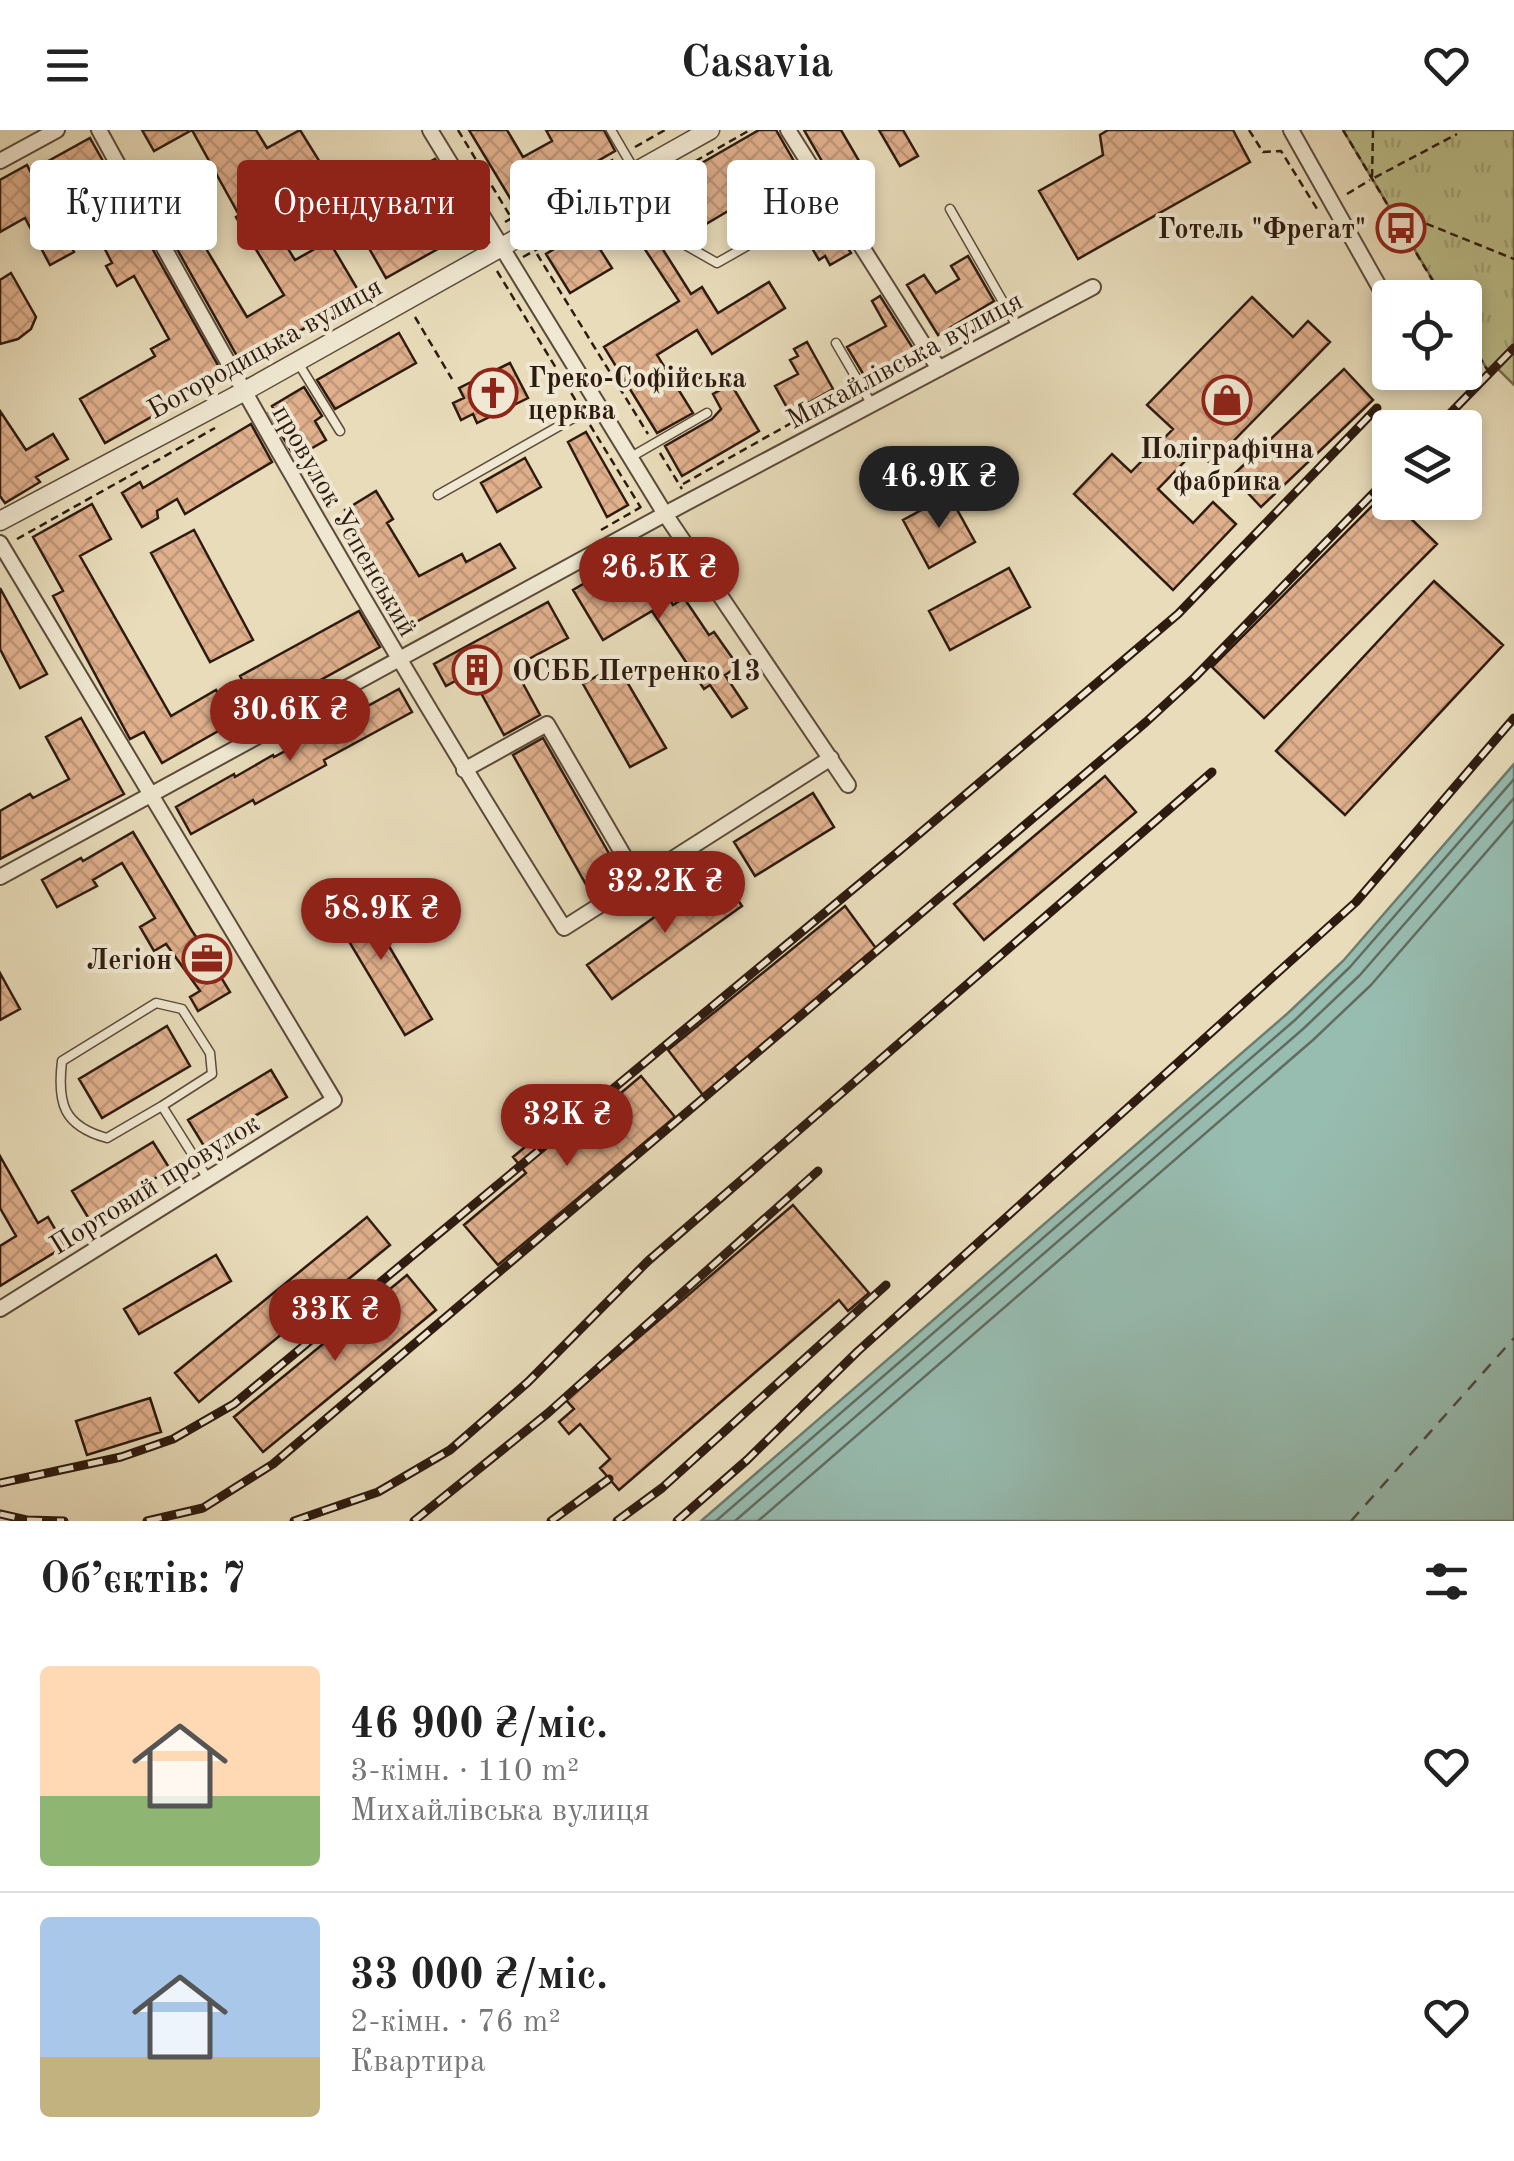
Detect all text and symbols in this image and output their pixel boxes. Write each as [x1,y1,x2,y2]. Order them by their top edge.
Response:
icon: menu [40,38,95,93]
icon: heart [1419,38,1474,93]
text: Casavia [681,42,833,87]
chip: Купити [30,160,217,250]
chip: Орендувати [237,160,490,250]
chip: Фільтри [510,160,707,250]
chip: Нове [727,160,875,250]
bus stop icon: Готель "Фрегат" [1375,202,1427,254]
place label: Готель "Фрегат" [1158,217,1366,245]
street label: Богородицька вулиця [144,274,387,426]
map controls [1372,280,1482,520]
button: locate [1372,280,1482,390]
street label: Михайлівська вулиця [783,288,1028,436]
place label: Греко-Софійська церква [528,365,746,426]
church icon: Греко-Софійська церква [467,367,519,419]
shop icon: Поліграфічна фабрика [1201,374,1253,426]
street label: провулок Успенський [266,401,421,642]
button: layers [1372,410,1482,520]
place label: Поліграфічна фабрика [1140,436,1314,497]
pin: 46.9K ₴ [847,446,1031,531]
text: 46.9K ₴ [881,462,997,494]
pin: 26.5K ₴ [567,537,751,622]
text: 26.5K ₴ [601,553,717,585]
building icon: ОСББ Петренко 13 [451,644,503,696]
place label: ОСББ Петренко 13 [512,658,761,687]
pin: 30.6K ₴ [198,679,382,764]
text: 30.6K ₴ [232,695,348,727]
pin: 32.2K ₴ [573,851,757,936]
text: 32.2K ₴ [607,867,723,899]
pin: 58.9K ₴ [289,878,473,963]
text: 58.9K ₴ [323,894,439,926]
office icon: Легіон [181,933,233,985]
place label: Легіон [86,947,172,976]
pin: 32K ₴ [497,1084,637,1169]
text: 32K ₴ [523,1100,611,1132]
street label: Портовий провулок [46,1110,265,1261]
pin: 33K ₴ [265,1279,405,1364]
text: 33K ₴ [291,1295,379,1327]
icon: filters [1419,1554,1474,1609]
text: Об’єктів: 7 [40,1560,246,1602]
text: 46 900 ₴/міс. [350,1705,608,1747]
icon: home [120,1706,240,1826]
icon: heart [1419,1739,1474,1794]
text: 3-кімн. · 110 m² [350,1756,579,1788]
text: Михайлівська вулиця [350,1796,650,1828]
text: 33 000 ₴/міс. [350,1956,608,1998]
icon: home [120,1957,240,2077]
icon: heart [1419,1990,1474,2045]
text: 2-кімн. · 76 m² [350,2007,561,2039]
text: Квартира [350,2047,486,2079]

